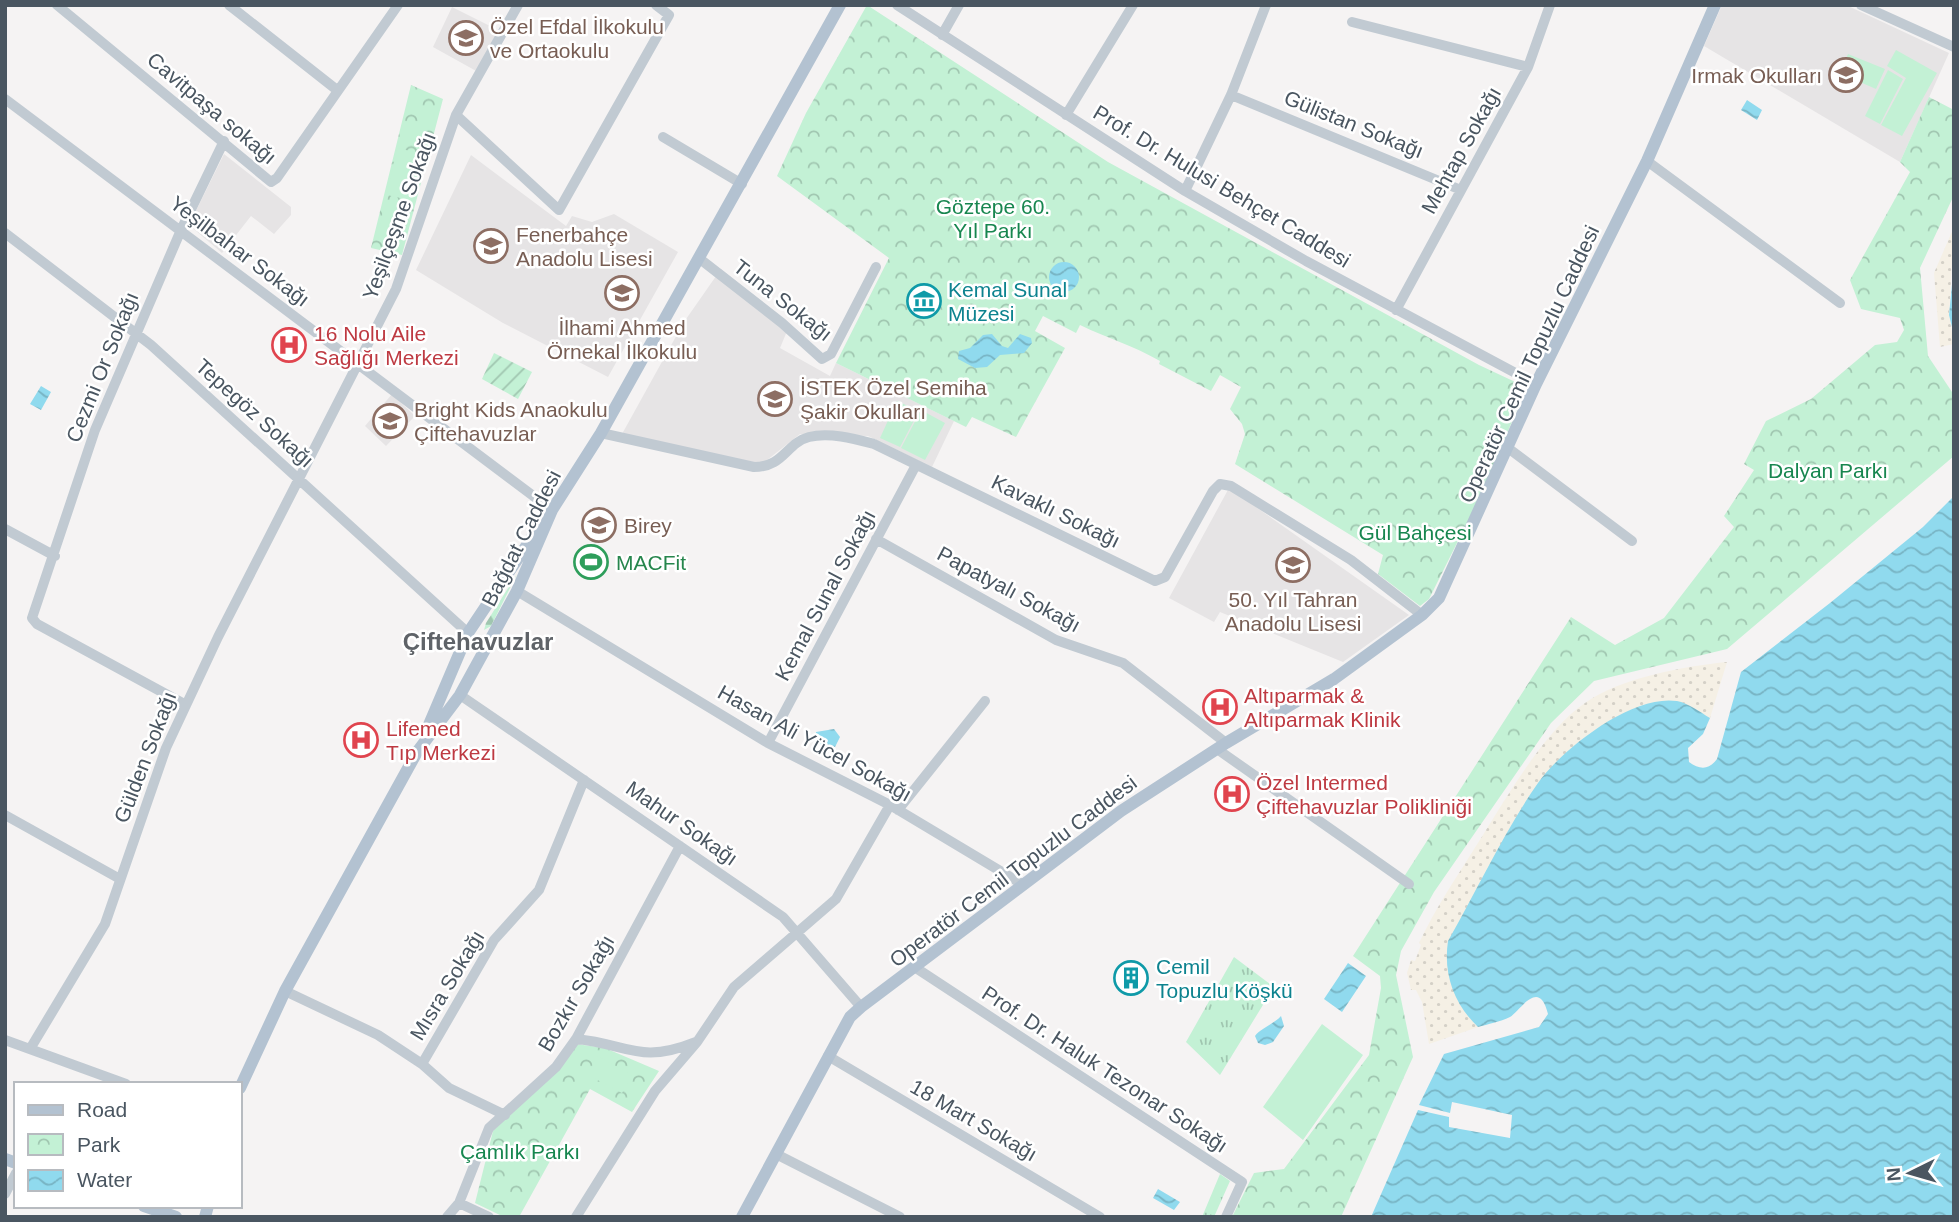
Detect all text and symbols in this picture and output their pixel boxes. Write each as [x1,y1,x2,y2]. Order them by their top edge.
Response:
place label: Özel Efdal İlkokulu ve Ortaokulu [490,15,664,62]
school or university icon: Özel Efdal İlkokulu ve Ortaokulu [447,19,485,57]
street label: Cavitpaşa sokağı [143,47,281,169]
school or university icon: Irmak Okulları [1827,56,1865,94]
place label: Irmak Okulları [1691,64,1822,87]
street label: Mehtap Sokağı [1417,83,1505,217]
street label: Gülistan Sokağı [1281,86,1427,162]
street label: Prof. Dr. Hulusi Behçet Caddesi [1090,100,1354,272]
street label: Yeşilçeşme Sokağı [358,129,440,303]
street label: Yeşilbahar Sokağı [166,191,314,311]
park label: Göztepe 60. Yıl Parkı [936,195,1050,242]
street label: Operatör Cemil Topuzlu Caddesi [1455,222,1603,506]
place label: Fenerbahçe Anadolu Lisesi [516,223,653,270]
school or university icon: Fenerbahçe Anadolu Lisesi [472,227,510,265]
street label: Tuna Sokağı [729,255,837,345]
school or university icon: İlhami Ahmed Örnekal İlkokulu [603,274,641,312]
place label: Kemal Sunal Müzesi [948,278,1067,325]
museum icon: Kemal Sunal Müzesi [905,282,943,320]
street label: Cezmi Or Sokağı [61,289,143,445]
place label: İlhami Ahmed Örnekal İlkokulu [547,316,697,363]
place label: 16 Nolu Aile Sağlığı Merkezi [314,322,459,369]
hospital icon: 16 Nolu Aile Sağlığı Merkezi [270,326,308,364]
street label: Tepegöz Sokağı [191,354,319,472]
place label: İSTEK Özel Semiha Şakir Okulları [800,376,987,423]
school or university icon: İSTEK Özel Semiha Şakir Okulları [756,380,794,418]
place label: Bright Kids Anaokulu Çiftehavuzlar [414,398,608,445]
school or university icon: Bright Kids Anaokulu Çiftehavuzlar [371,402,409,440]
park label: Dalyan Parkı [1768,459,1888,482]
street label: Bağdat Caddesi [477,466,565,610]
street label: Kavaklı Sokağı [988,470,1124,552]
school or university icon: Birey [580,506,618,544]
street label: Kemal Sunal Sokağı [770,506,880,684]
place label: Birey [624,514,672,537]
park label: Gül Bahçesi [1358,521,1472,544]
street label: Papatyalı Sokağı [934,542,1084,636]
sports icon: MACFit [572,543,610,581]
school or university icon: 50. Yıl Tahran Anadolu Lisesi [1274,546,1312,584]
place label: MACFit [616,551,686,574]
place label: 50. Yıl Tahran Anadolu Lisesi [1225,588,1361,635]
district label: Çiftehavuzlar [403,628,553,655]
street label: Hasan Ali Yücel Sokağı [714,680,916,806]
place label: Altıparmak & Altıparmak Klinik [1244,684,1401,731]
street label: Gülden Sokağı [109,688,181,826]
hospital icon: Altıparmak & Altıparmak Klinik [1201,688,1239,726]
place label: Lifemed Tıp Merkezi [386,717,496,764]
hospital icon: Lifemed Tıp Merkezi [342,721,380,759]
street label: Operatör Cemil Topuzlu Caddesi [885,771,1141,971]
place label: Özel Intermed Çiftehavuzlar Polikliniği [1256,771,1472,818]
hospital icon: Özel Intermed Çiftehavuzlar Polikliniği [1213,775,1251,813]
street label: Mahur Sokağı [622,776,742,870]
street label: Mısra Sokağı [405,926,489,1044]
street label: Bozkır Sokağı [533,931,619,1055]
place label: Cemil Topuzlu Köşkü [1156,955,1293,1002]
building icon: Cemil Topuzlu Köşkü [1112,959,1150,997]
street label: Prof. Dr. Haluk Tezonar Sokağı [978,981,1232,1157]
street label: 18 Mart Sokağı [907,1074,1041,1166]
legend [14,1082,242,1208]
text: Road [77,1098,127,1121]
text: Park [77,1133,121,1156]
north arrow [1875,1138,1945,1208]
park label: Çamlık Parkı [460,1140,580,1163]
text: N [1883,1167,1905,1182]
text: Water [77,1168,132,1191]

